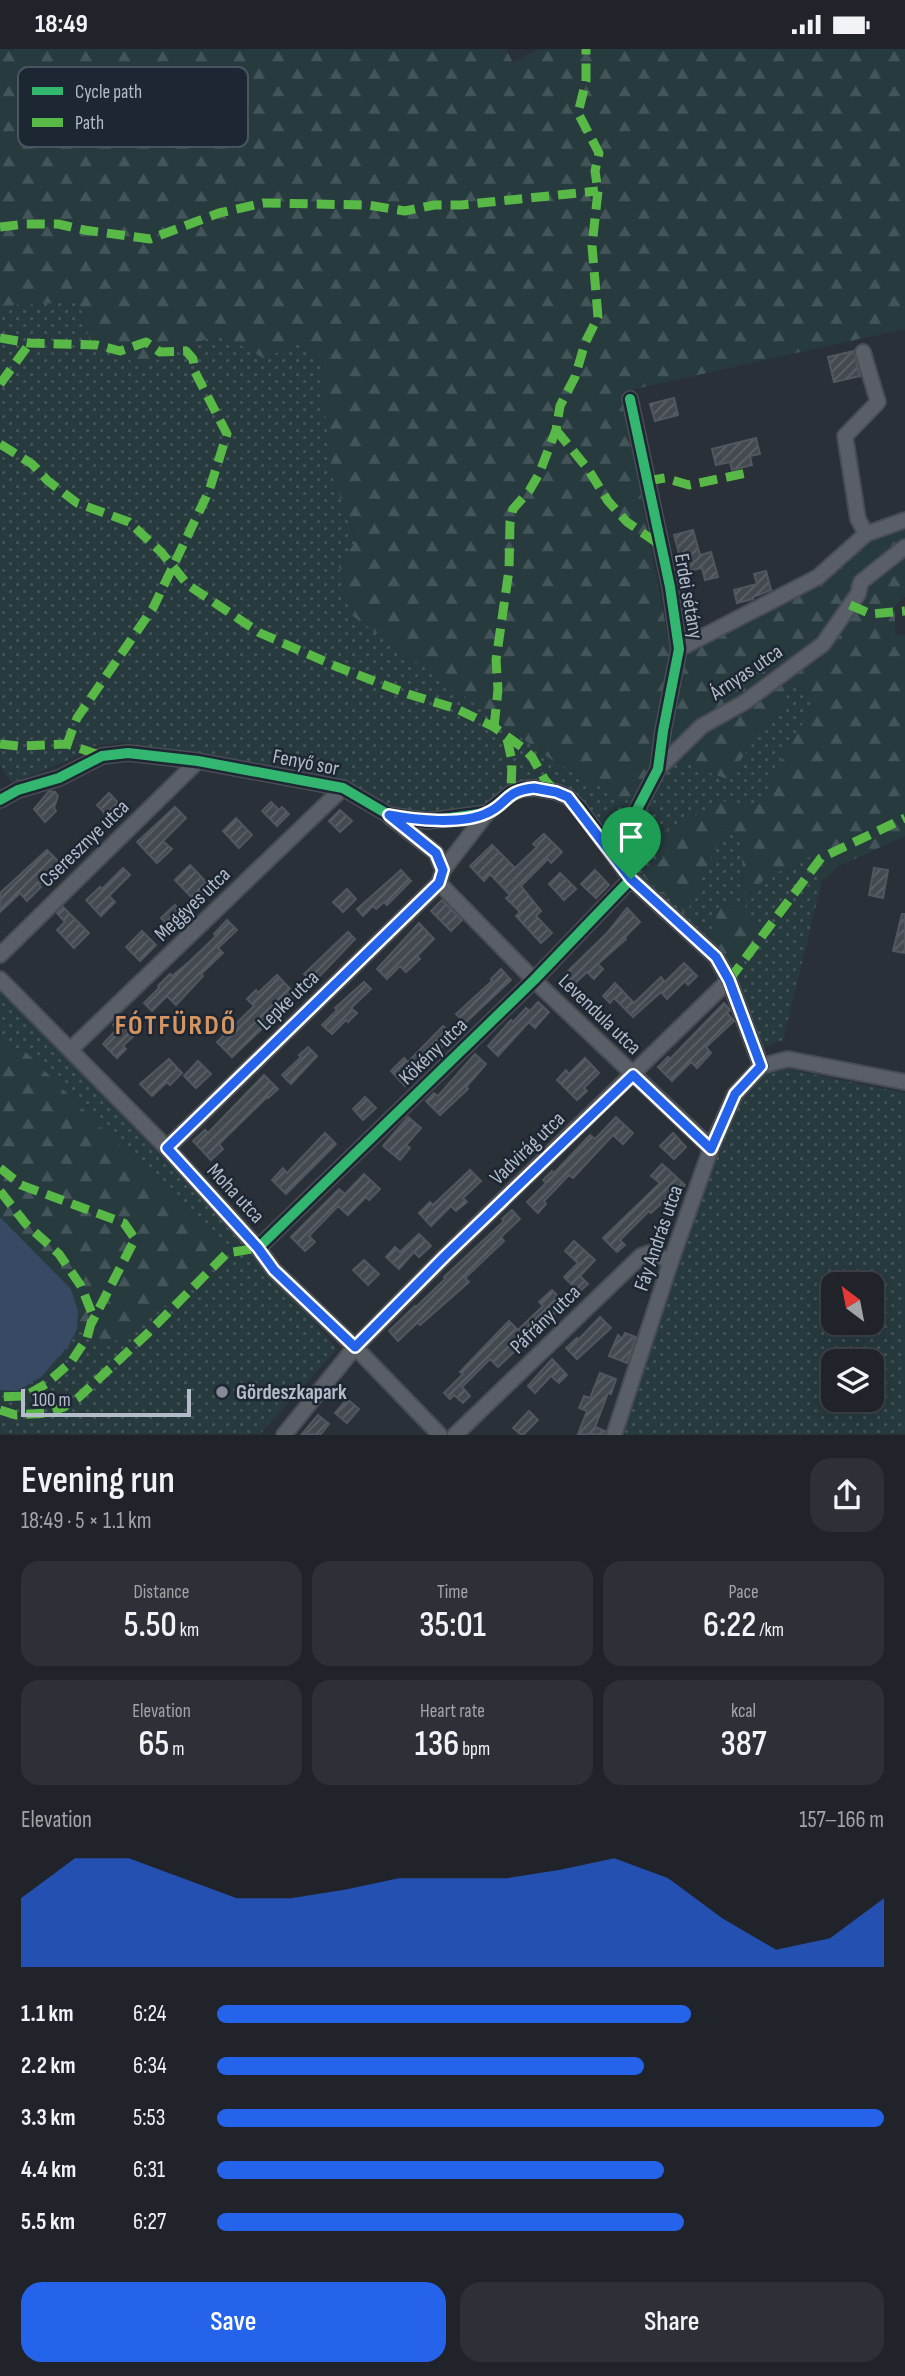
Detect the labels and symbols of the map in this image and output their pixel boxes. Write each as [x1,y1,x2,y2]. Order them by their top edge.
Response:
legend [18,67,248,147]
text: Cycle path [75,81,142,104]
text: Path [75,112,104,135]
street label: Erdei sétány [669,552,708,641]
street label: Árnyas utca [704,639,787,706]
street label: Fenyő sor [270,744,341,781]
street label: Cseresznye utca [34,794,134,892]
pin [601,807,661,879]
street label: Meggyes utca [149,862,235,947]
street label: Lepke utca [253,965,324,1036]
street label: Levendula utca [553,969,646,1060]
district label: FÓTFÜRDŐ [115,1009,237,1042]
street label: Kökény utca [394,1013,473,1090]
street label: Vadvirág utca [485,1107,570,1190]
street label: Moha utca [202,1158,270,1228]
street label: Fáy András utca [629,1182,688,1294]
north arrow [821,1272,884,1335]
street label: Páfrány utca [505,1280,586,1359]
place label: Gördeszkapark [236,1380,347,1405]
marker: Gördeszkapark [214,1384,230,1400]
scale bar [21,1385,191,1417]

